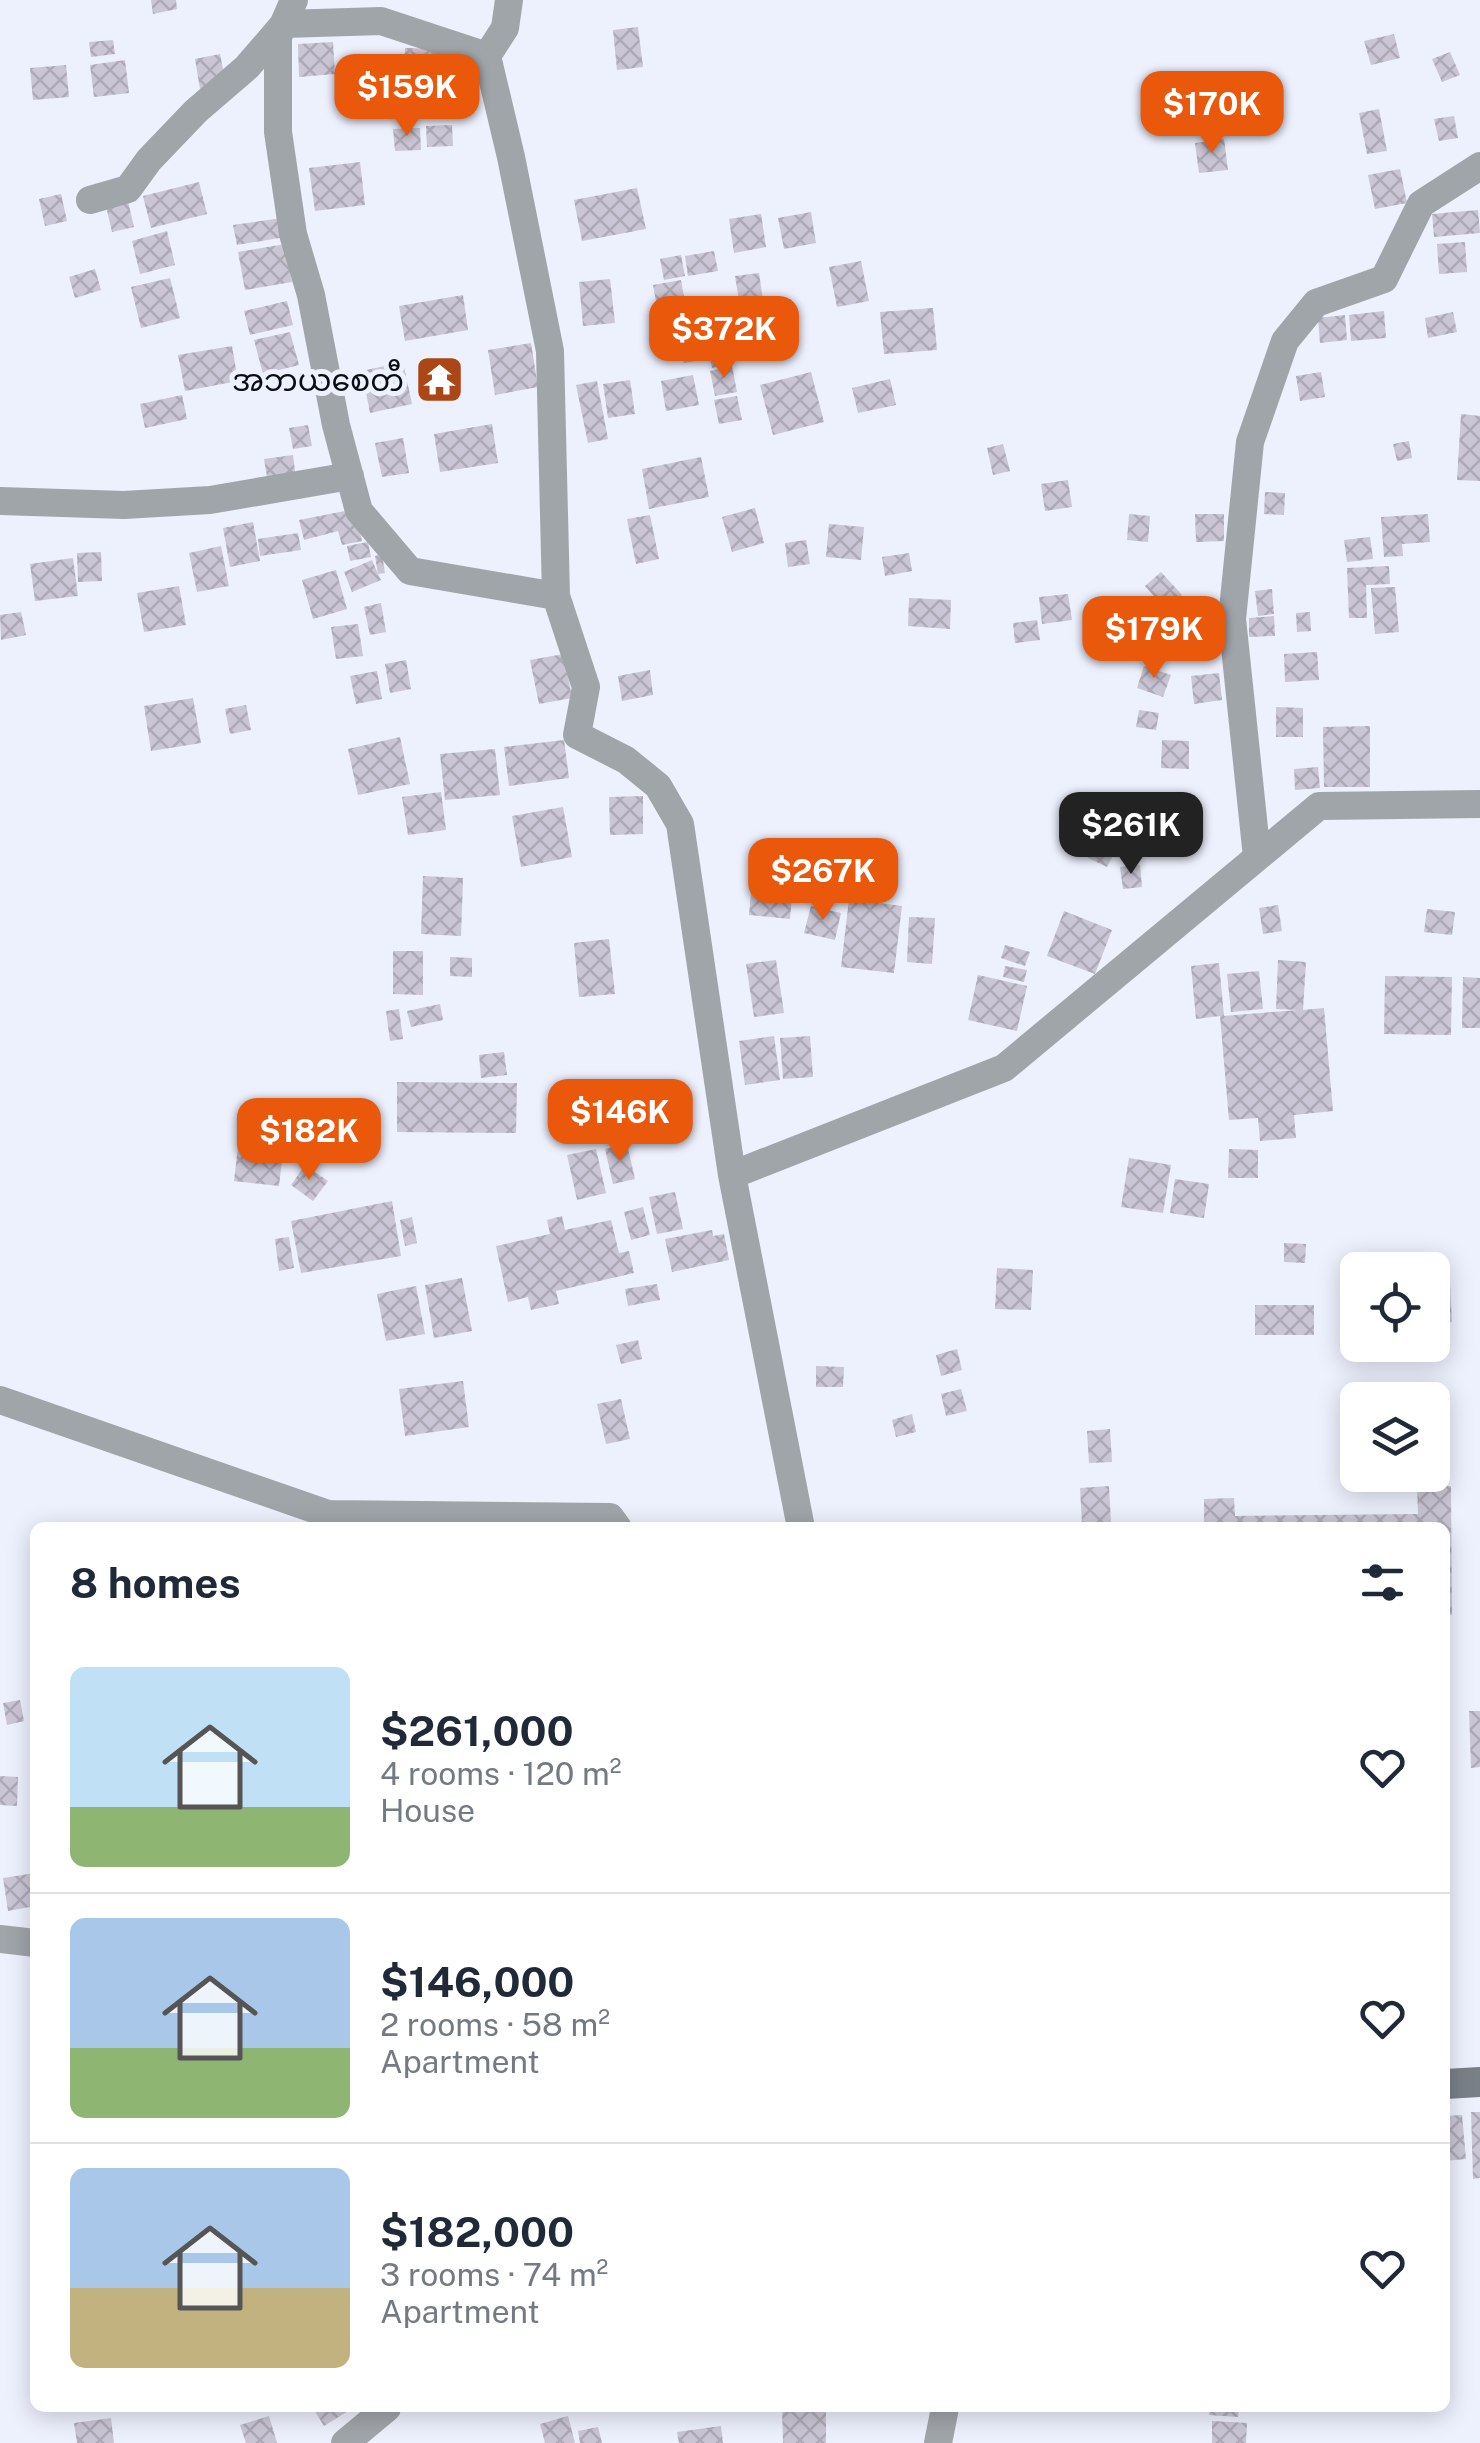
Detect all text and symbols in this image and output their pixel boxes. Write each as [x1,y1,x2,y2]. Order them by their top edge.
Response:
pin: $159K [337,54,477,139]
text: $159K [356,68,458,105]
pin: $170K [1142,71,1282,156]
text: $170K [1163,85,1261,122]
pin: $372K [654,296,794,381]
text: $372K [671,310,777,347]
temple icon: အဘယစေတီ [413,354,465,406]
place label: အဘယစေတီ [232,359,404,398]
pin: $179K [1084,596,1224,681]
text: $179K [1104,610,1204,647]
pin: $261K [1061,792,1201,877]
text: $261K [1081,806,1181,843]
pin: $267K [753,838,893,923]
text: $267K [770,852,876,889]
pin: $146K [550,1079,690,1164]
text: $146K [570,1093,670,1130]
pin: $182K [239,1098,379,1183]
text: $182K [259,1112,359,1149]
map controls [1340,1252,1450,1492]
button: locate [1340,1252,1450,1362]
button: layers [1340,1382,1450,1492]
icon: filters [1355,1555,1410,1610]
text: 8 homes [70,1558,241,1607]
text: $261,000 [380,1706,574,1755]
icon: home [150,1707,270,1827]
icon: heart [1355,1740,1410,1795]
text: 4 rooms · 120 m² [380,1755,622,1792]
text: House [380,1792,475,1829]
text: $146,000 [380,1957,574,2006]
icon: home [150,1958,270,2078]
icon: heart [1355,1991,1410,2046]
text: 2 rooms · 58 m² [380,2006,610,2043]
text: Apartment [380,2043,540,2080]
text: $182,000 [380,2207,574,2256]
icon: home [150,2208,270,2328]
icon: heart [1355,2241,1410,2296]
text: 3 rooms · 74 m² [380,2256,608,2293]
text: Apartment [380,2293,540,2330]

